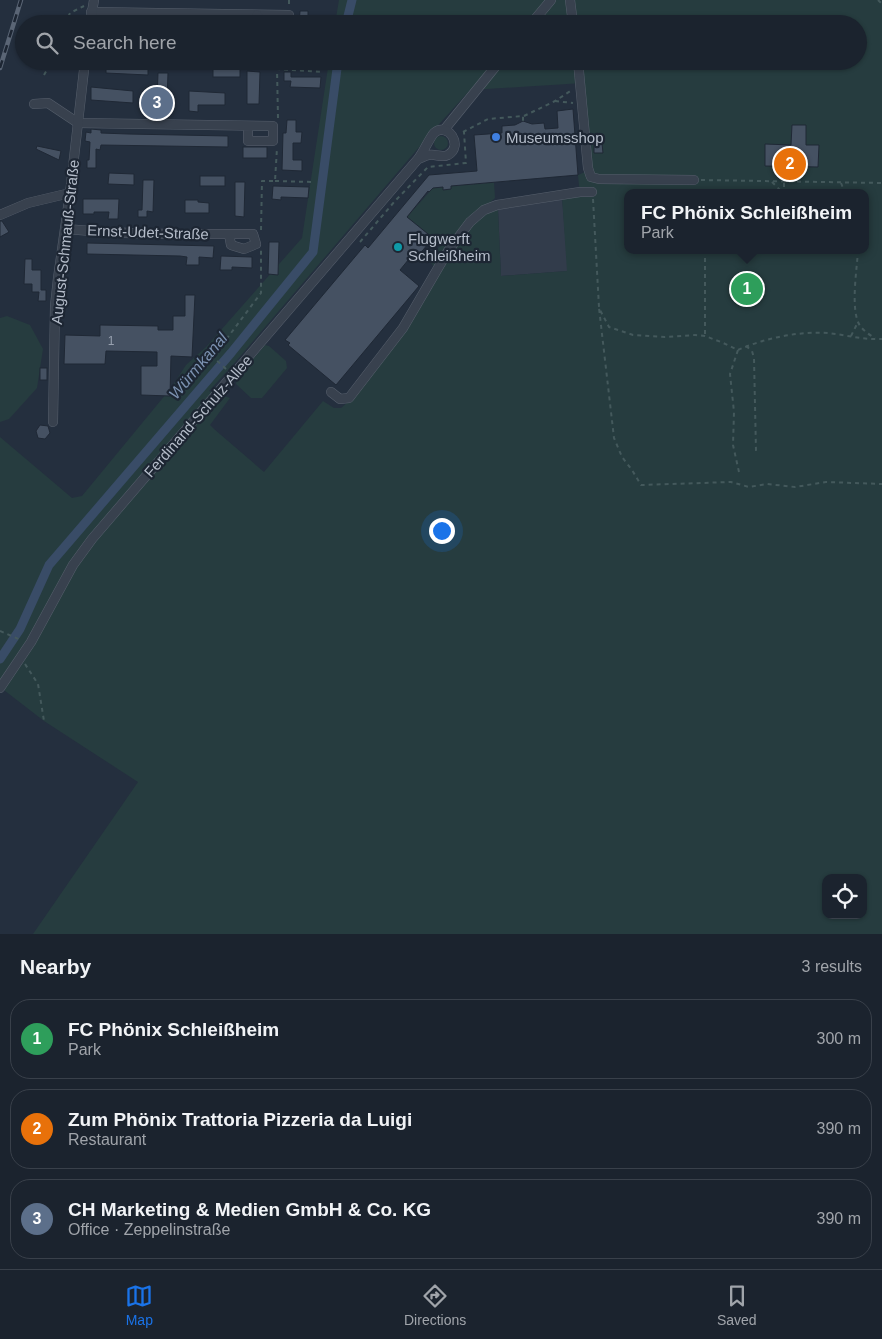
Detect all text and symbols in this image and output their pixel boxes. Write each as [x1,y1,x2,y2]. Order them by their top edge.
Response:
search box [15,15,867,70]
icon: search [33,29,61,57]
text: Search here [73,32,177,53]
pin: 3 [141,84,173,122]
place label: Museumsshop [506,129,604,146]
marker: Museumsshop [490,131,502,143]
pin: 2 [774,145,806,183]
street label: August-Schmauß-Straße [48,159,82,325]
popup [624,189,869,254]
text: FC Phönix Schleißheim [641,202,852,223]
street label: Ernst-Udet-Straße [87,221,209,243]
text: Park [641,224,674,241]
place label: Flugwerft Schleißheim [408,230,491,264]
marker: Flugwerft Schleißheim [392,241,404,253]
pin: 1 [731,270,763,308]
water label: Würmkanal [165,329,231,402]
house number: 1 [108,334,115,348]
street label: Ferdinand-Schulz-Allee [140,352,256,480]
your location [429,518,455,544]
map controls [822,874,867,919]
button: locate [822,874,867,919]
text: Nearby [20,955,91,978]
text: 3 results [802,958,862,975]
text: FC Phönix Schleißheim [68,1019,279,1040]
text: 1 [33,1030,41,1047]
text: 300 m [817,1030,861,1047]
text: Park [68,1041,101,1058]
text: Zum Phönix Trattoria Pizzeria da Luigi [68,1109,412,1130]
text: 2 [33,1120,41,1137]
text: 390 m [817,1120,861,1137]
text: Restaurant [68,1131,146,1148]
text: CH Marketing & Medien GmbH & Co. KG [68,1199,431,1220]
text: 3 [33,1210,41,1227]
text: 390 m [817,1210,861,1227]
text: Office · Zeppelinstraße [68,1221,230,1238]
tab: Map [125,1282,153,1328]
tab: Directions [404,1282,466,1328]
tab: Saved [717,1282,757,1328]

